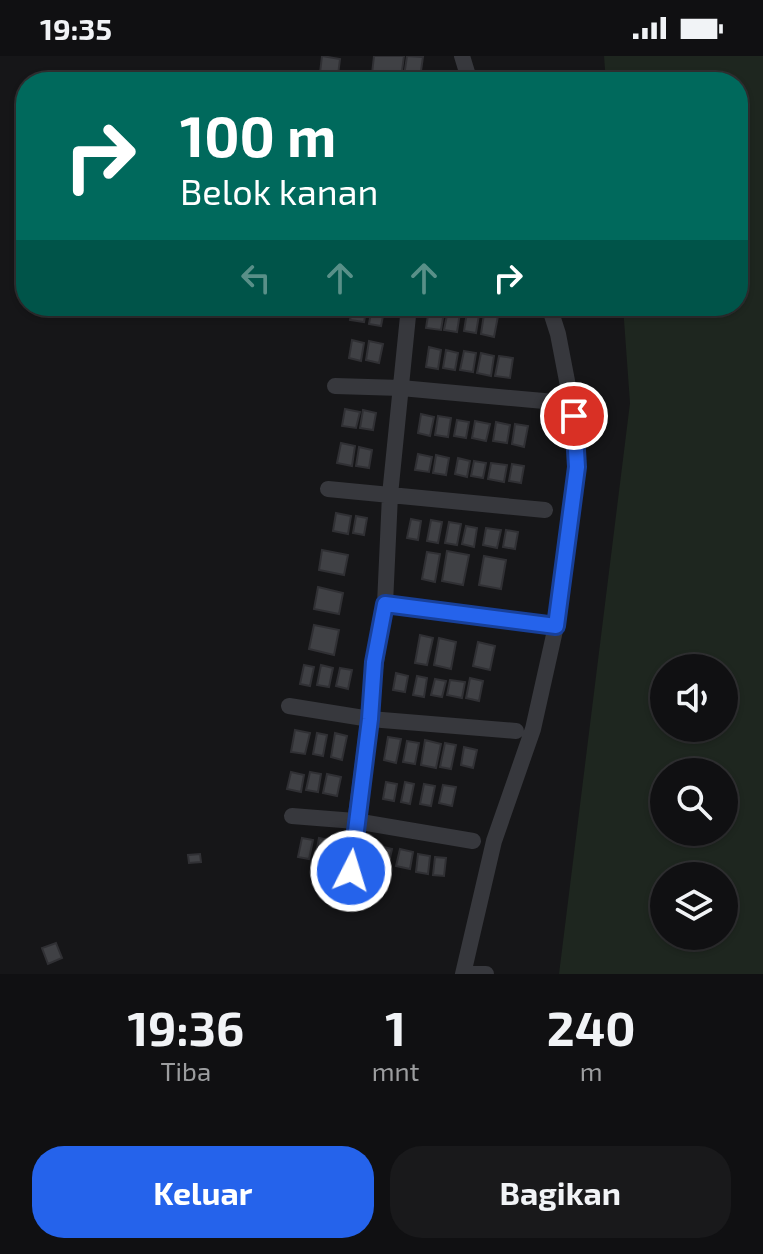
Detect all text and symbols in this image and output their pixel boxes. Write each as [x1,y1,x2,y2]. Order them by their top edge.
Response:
text: 19:35 [40,10,112,46]
text: 100 m [180,101,336,168]
icon: right [48,104,152,208]
text: Belok kanan [180,169,378,212]
icon: left [234,256,278,300]
icon: ahead [318,256,362,300]
icon: ahead [402,256,446,300]
icon: right [486,256,530,300]
pin [540,382,608,450]
icon: arrive [552,394,596,438]
map controls [650,654,738,950]
button: sound [650,654,738,742]
button: search [650,758,738,846]
position arrow [309,829,393,913]
button: layers [650,862,738,950]
text: 19:36 [127,998,244,1056]
text: 1 [385,998,406,1056]
text: 240 [547,998,636,1056]
text: Tiba [161,1055,211,1086]
text: mnt [372,1055,419,1086]
text: m [580,1055,603,1086]
button: Keluar [32,1146,374,1238]
button: Bagikan [390,1146,731,1238]

